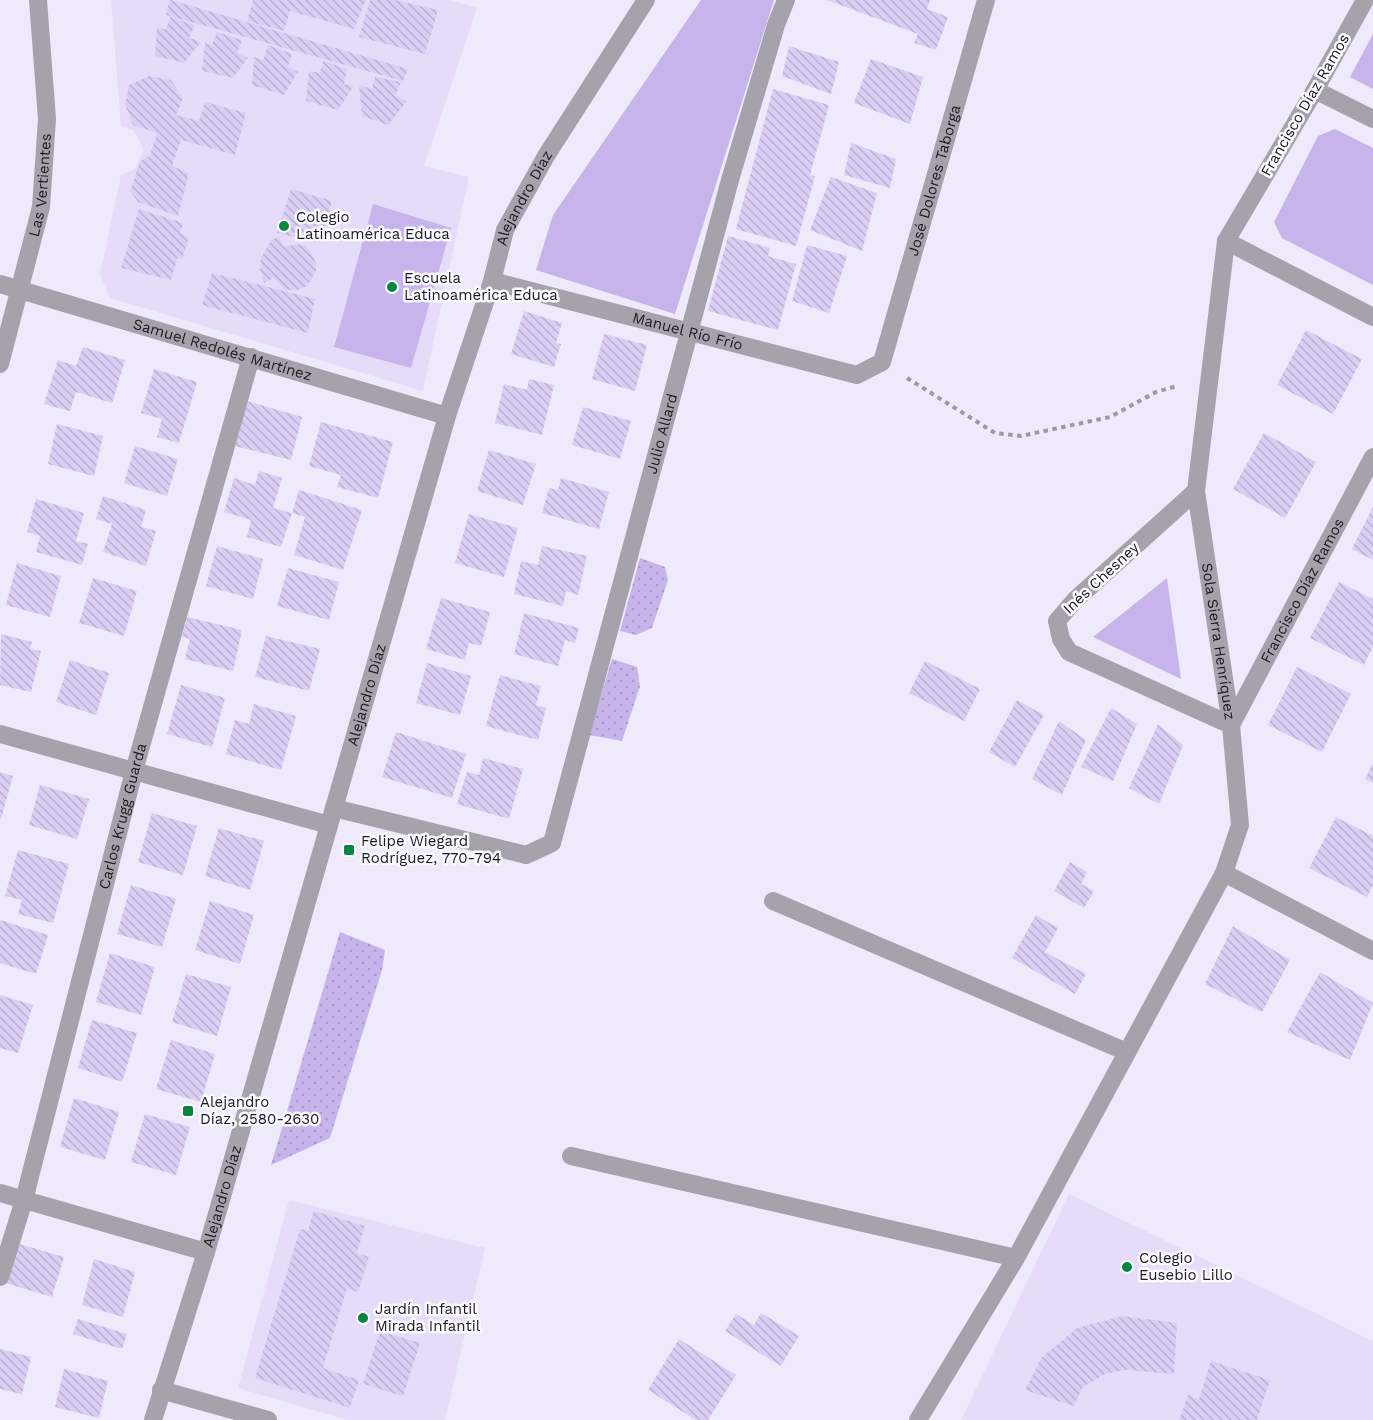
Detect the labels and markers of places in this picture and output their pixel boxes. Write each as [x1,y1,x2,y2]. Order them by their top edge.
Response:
place label: Colegio Latinoamérica Educa [296,208,450,243]
marker: Colegio Latinoamérica Educa [277,219,291,233]
place label: Escuela Latinoamérica Educa [404,269,558,304]
marker: Escuela Latinoamérica Educa [385,280,399,294]
place label: Felipe Wiegard Rodríguez, 770-794 [361,832,501,867]
marker: Felipe Wiegard Rodríguez, 770-794 [342,843,356,857]
place label: Alejandro Díaz, 2580-2630 [200,1093,319,1128]
marker: Alejandro Díaz, 2580-2630 [181,1104,195,1118]
place label: Colegio Eusebio Lillo [1139,1249,1233,1284]
marker: Colegio Eusebio Lillo [1120,1260,1134,1274]
place label: Jardín Infantil Mirada Infantil [375,1300,481,1335]
marker: Jardín Infantil Mirada Infantil [356,1311,370,1325]

